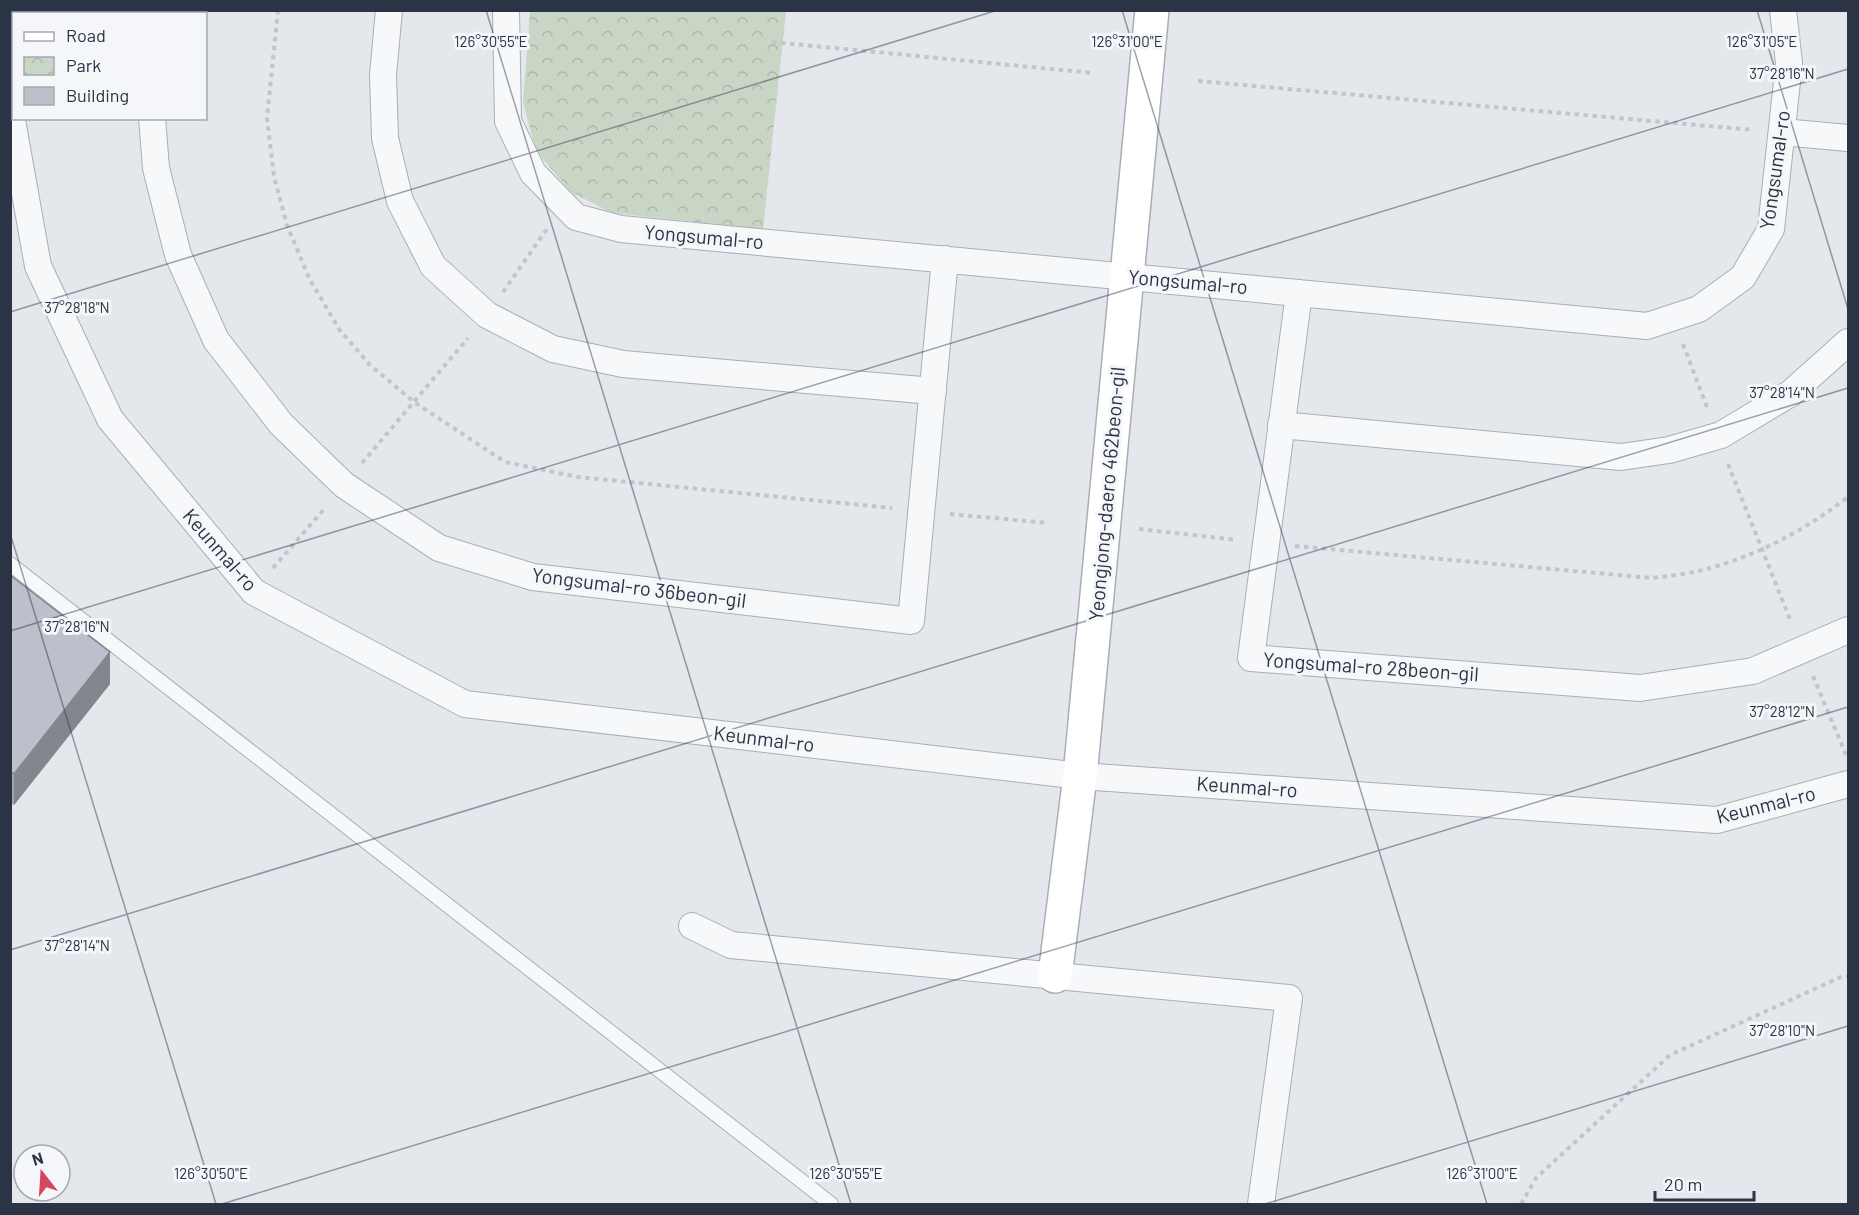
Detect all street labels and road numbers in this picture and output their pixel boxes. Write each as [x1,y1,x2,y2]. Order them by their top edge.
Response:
street label: Yongsumal-ro [1754,109,1794,231]
street label: Yongsumal-ro [643,219,765,253]
street label: Yongsumal-ro [1127,264,1249,298]
street label: Yeongjong-daero 462beon-gil [1083,366,1129,622]
street label: Keunmal-ro [178,503,263,595]
street label: Yongsumal-ro 36beon-gil [531,562,748,612]
street label: Yongsumal-ro 28beon-gil [1262,646,1480,686]
street label: Keunmal-ro [712,720,816,756]
street label: Keunmal-ro [1196,770,1298,802]
street label: Keunmal-ro [1714,780,1818,828]

